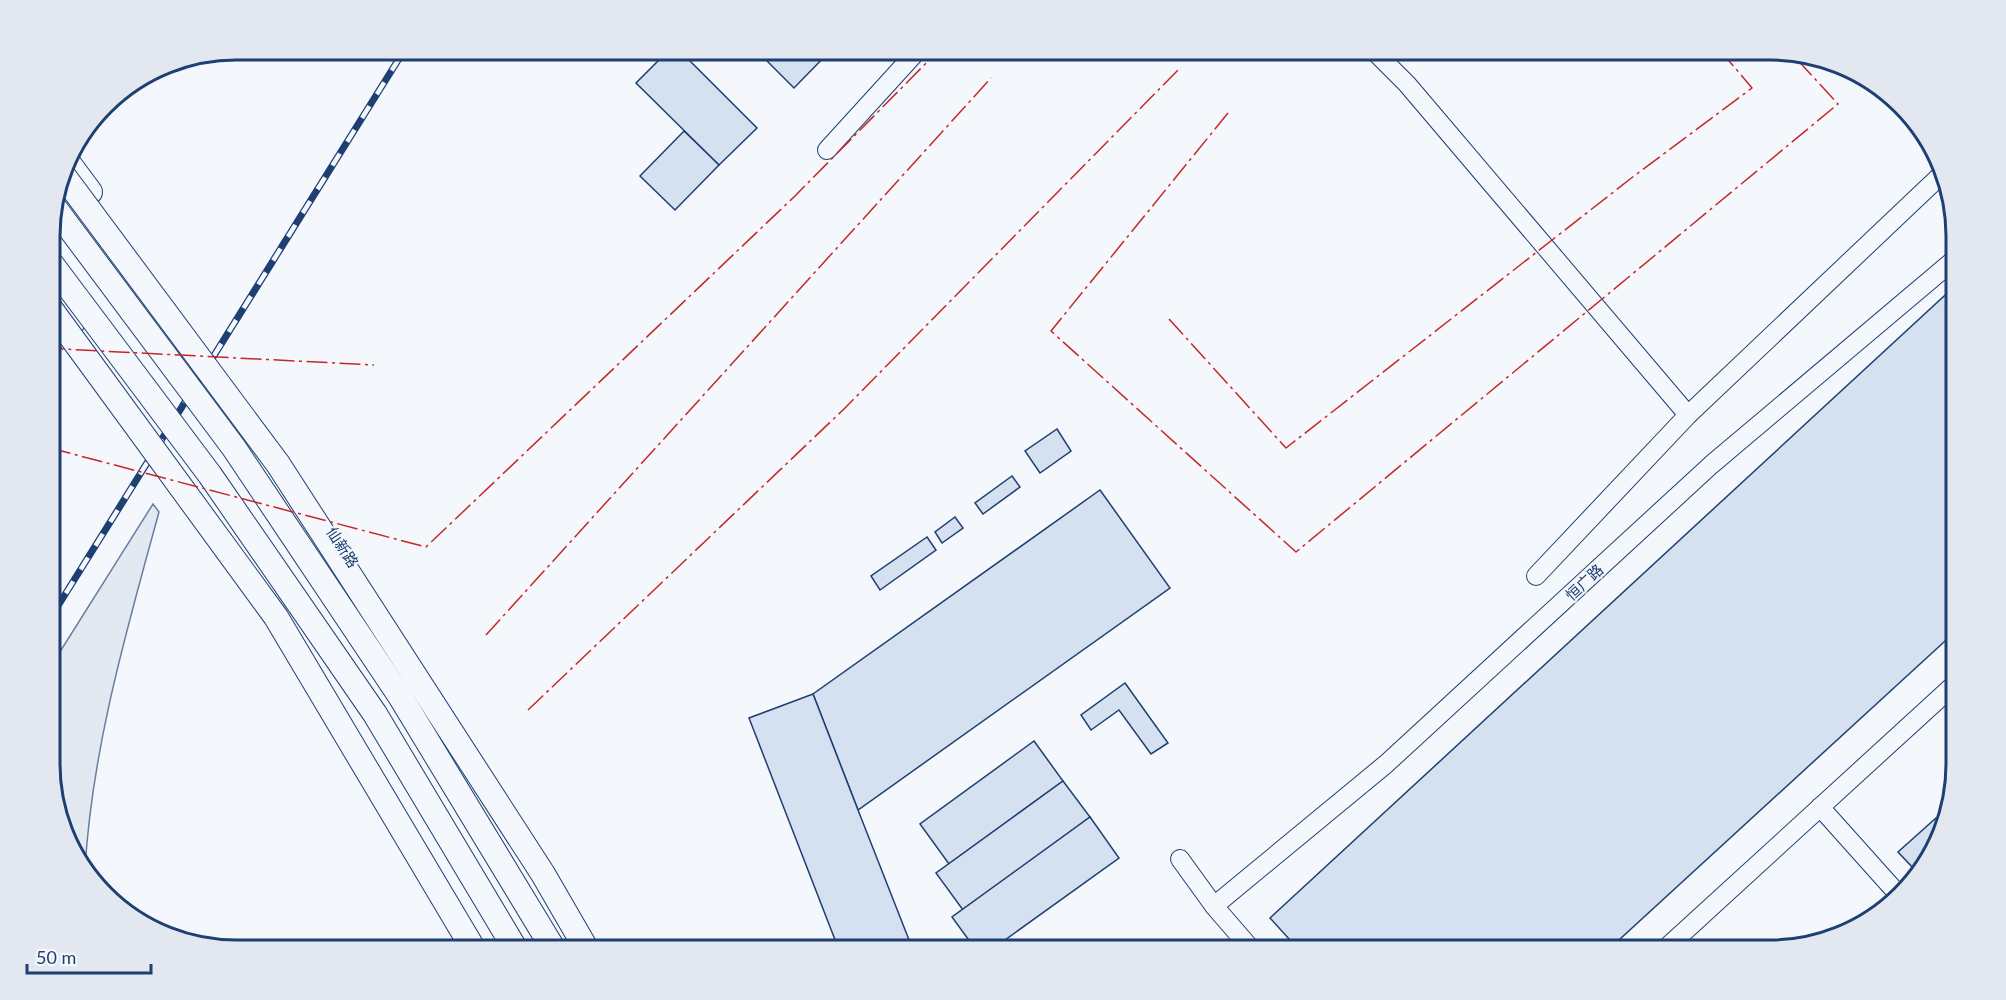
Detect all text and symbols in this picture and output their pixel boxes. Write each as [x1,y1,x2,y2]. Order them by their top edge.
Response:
street label: 仙新路 [323,523,363,571]
street label: 恒广路 [1561,560,1607,604]
scale bar [27,937,152,975]
text: 50 m [36,946,76,968]

